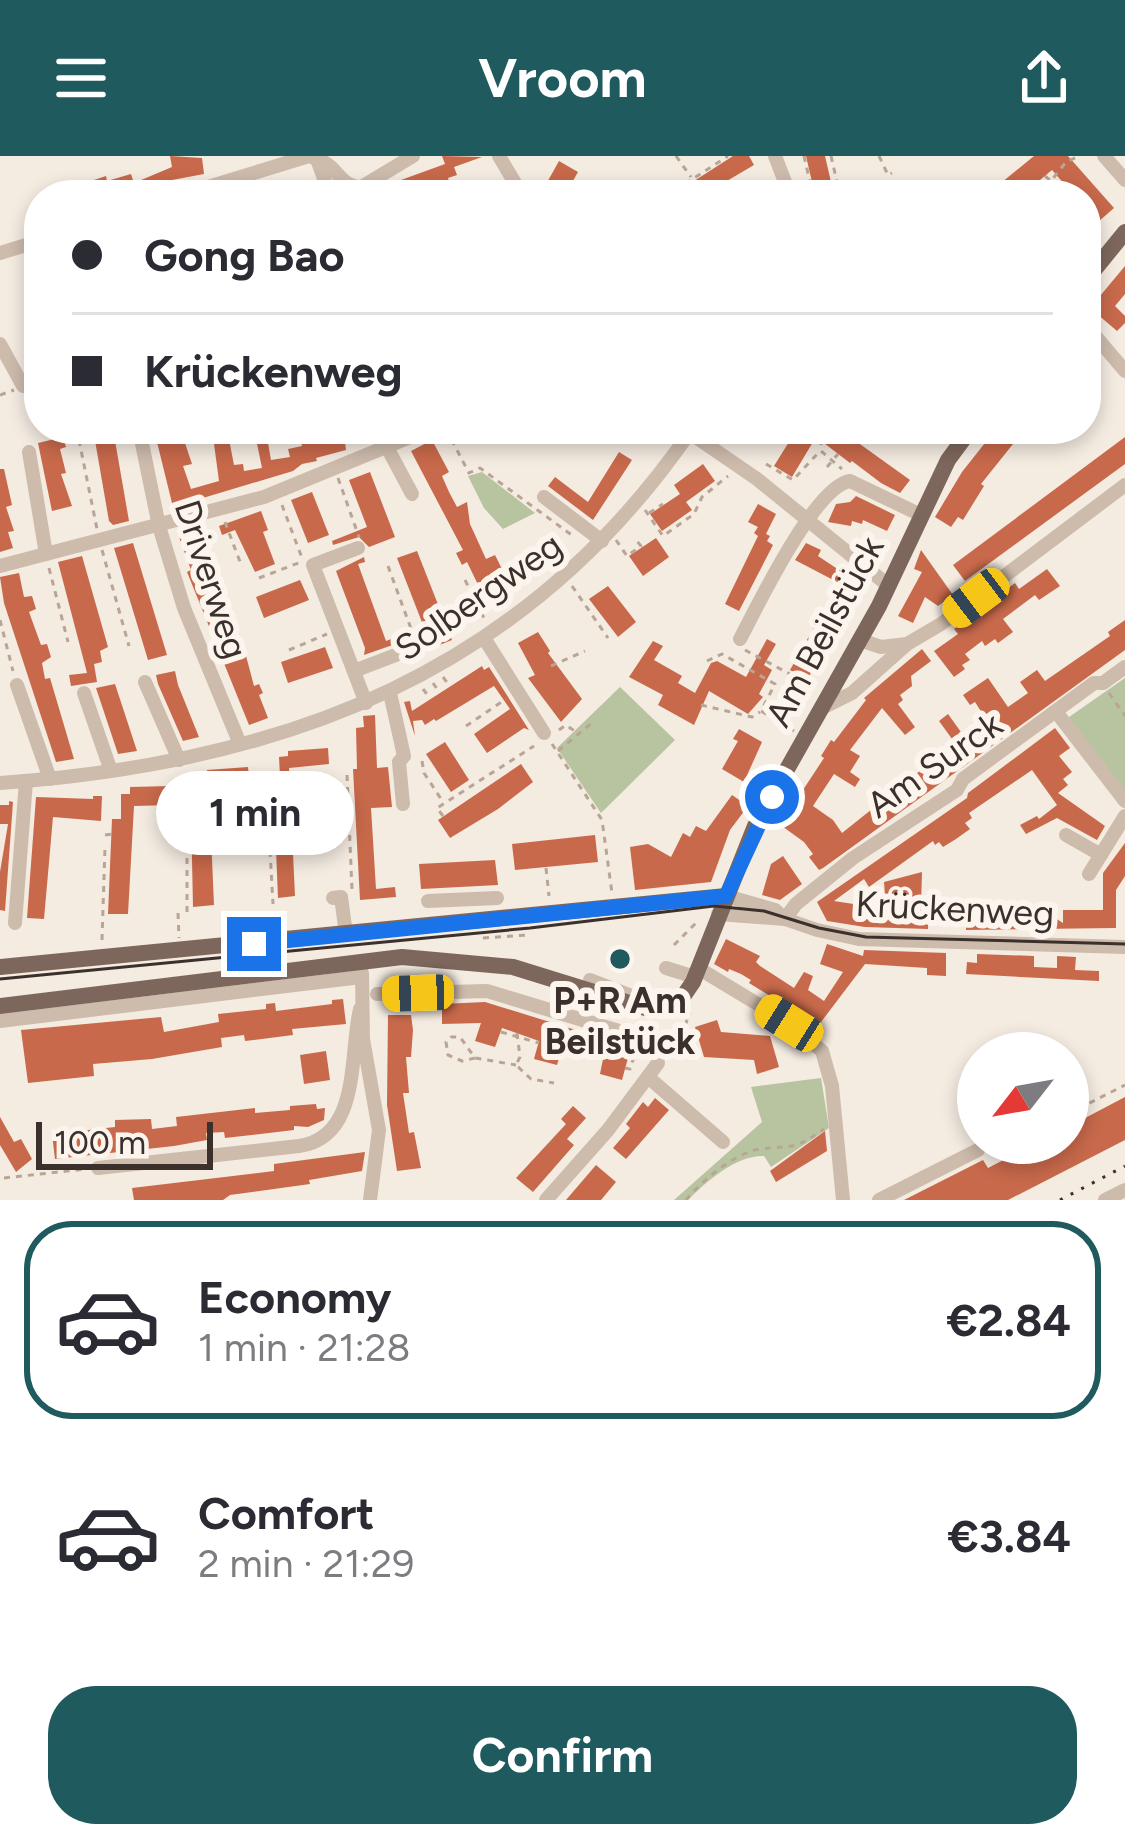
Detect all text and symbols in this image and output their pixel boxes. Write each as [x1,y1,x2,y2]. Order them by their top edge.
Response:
icon: menu [48,45,114,111]
icon: share [1011,45,1077,111]
text: Vroom [478,46,647,111]
text: Gong Bao [144,228,345,282]
text: Krückenweg [144,344,403,398]
street label: Driverweg [166,495,257,664]
street label: Solbergweg [387,523,570,670]
street label: Am Beilstück [756,528,893,734]
car [936,562,1016,634]
street label: Am Surck [858,702,1011,827]
callout: 1 min [155,770,353,854]
route start [745,770,799,824]
text: 1 min [209,789,301,836]
street label: Krückenweg [855,882,1055,935]
route end [227,917,281,971]
marker: P+R Am Beilstück [607,946,633,972]
car [381,974,455,1012]
place label: P+R Am Beilstück [545,979,696,1063]
car [749,989,829,1057]
north arrow [957,1032,1089,1164]
map controls [957,1032,1089,1164]
scale bar [36,1116,213,1169]
text: 100 m [54,1123,146,1162]
icon: car [54,1266,162,1374]
text: Economy [198,1270,391,1324]
text: €2.84 [946,1293,1071,1347]
text: 1 min · 21:28 [198,1324,410,1371]
icon: car [54,1482,162,1590]
text: Comfort [198,1486,374,1540]
text: €3.84 [948,1509,1071,1563]
text: 2 min · 21:29 [198,1540,414,1587]
button: Confirm [48,1686,1077,1824]

